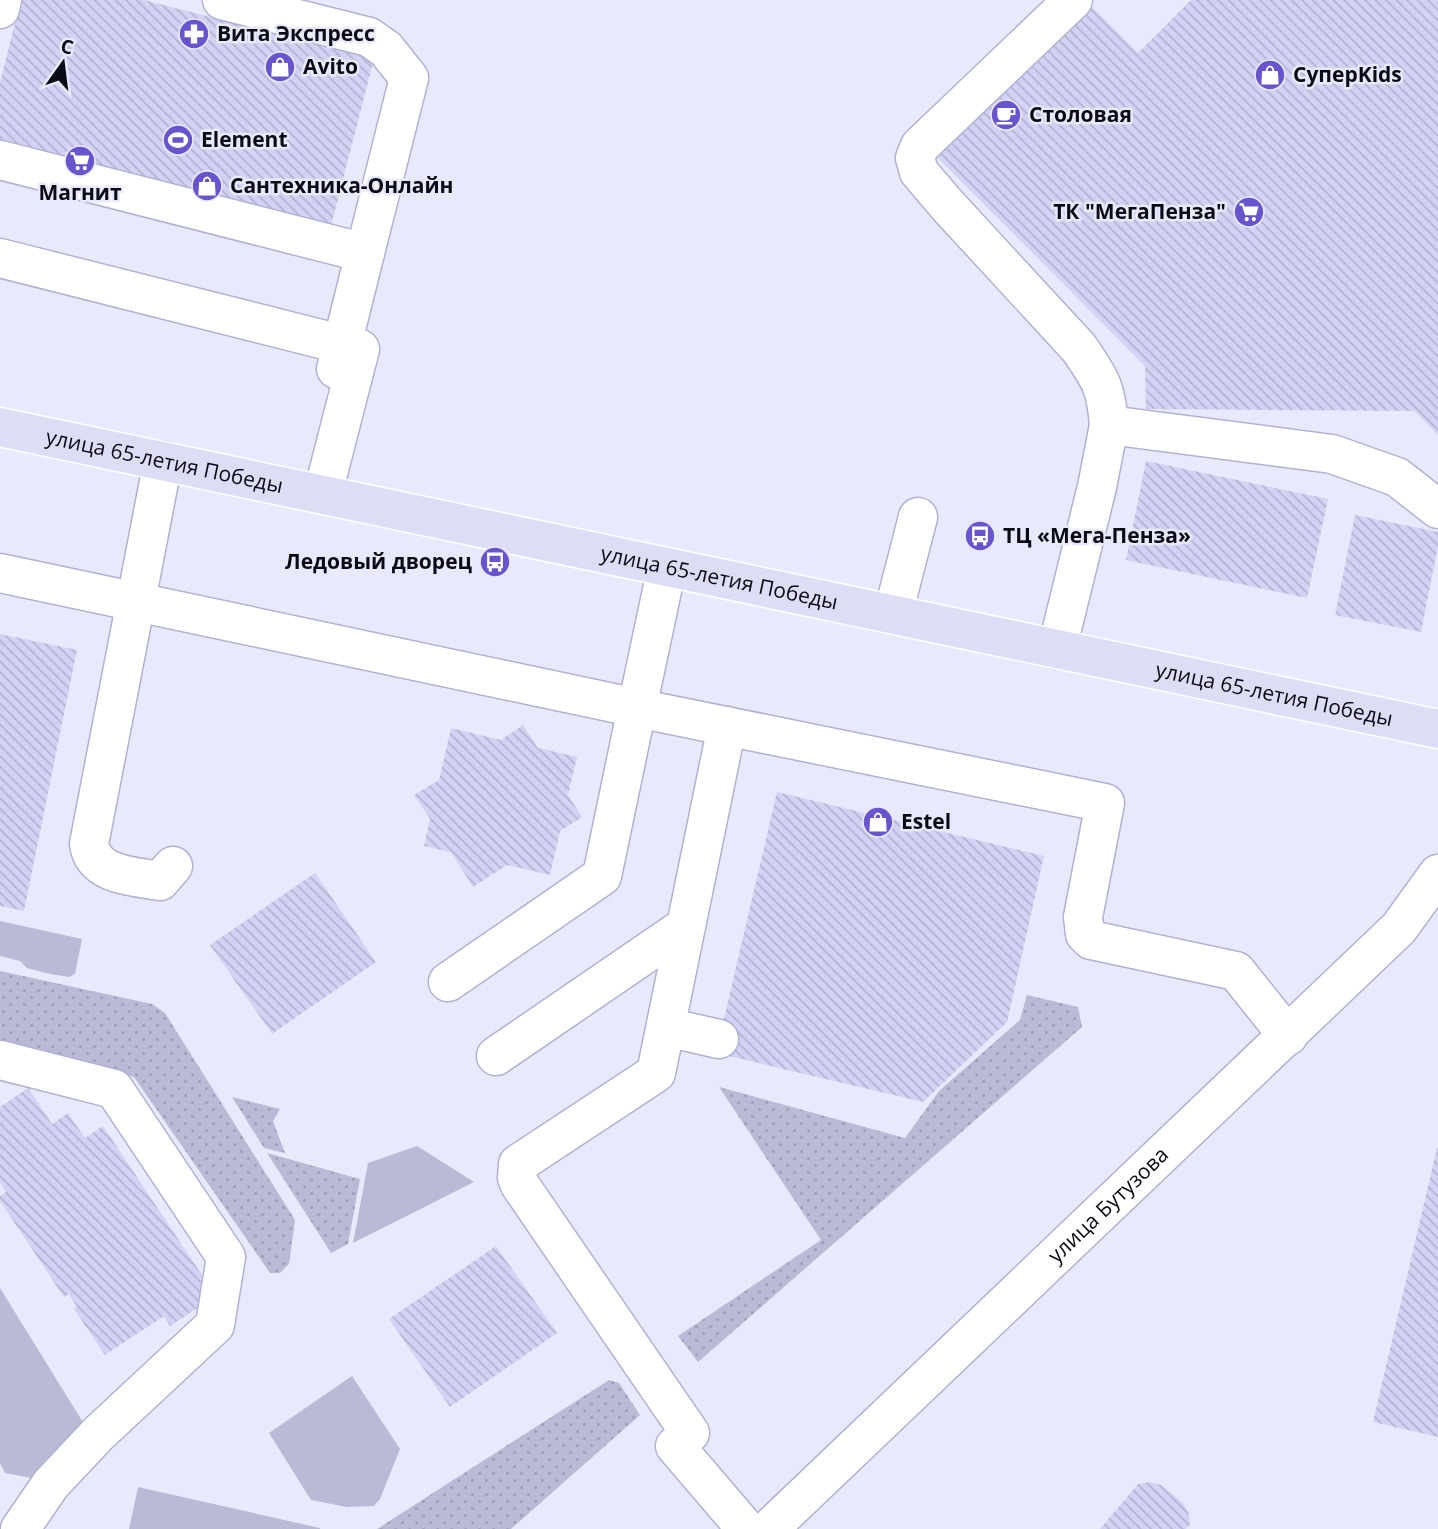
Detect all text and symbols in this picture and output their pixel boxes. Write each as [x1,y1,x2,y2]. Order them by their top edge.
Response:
pharmacy icon: Вита Экспресс [177,17,211,51]
place label: Вита Экспресс [217,19,375,47]
north arrow [28,28,98,98]
text: С [58,32,76,61]
shop icon: Avito [263,50,297,84]
place label: Avito [303,52,358,80]
shop icon: СуперKids [1253,58,1287,92]
place label: СуперKids [1293,60,1402,88]
cafe icon: Столовая [989,98,1023,132]
place label: Столовая [1029,100,1132,128]
sports icon: Element [161,123,195,157]
place label: Element [201,125,288,153]
supermarket icon: Магнит [63,144,97,178]
shop icon: Сантехника-Онлайн [190,169,224,203]
place label: Сантехника-Онлайн [230,171,453,199]
place label: Магнит [38,178,122,206]
supermarket icon: ТК "МегаПенза" [1232,195,1266,229]
place label: ТК "МегаПенза" [1053,197,1226,225]
street label: улица 65-летия Победы [43,422,286,499]
bus stop icon: ТЦ «Мега-Пенза» [963,519,997,553]
place label: ТЦ «Мега-Пенза» [1003,521,1191,549]
street label: улица 65-летия Победы [598,539,841,616]
bus stop icon: Ледовый дворец [478,545,512,579]
place label: Ледовый дворец [285,547,473,575]
street label: улица 65-летия Победы [1153,655,1396,732]
shop icon: Estel [861,805,895,839]
place label: Estel [901,807,951,835]
street label: улица Бутузова [1041,1140,1174,1269]

